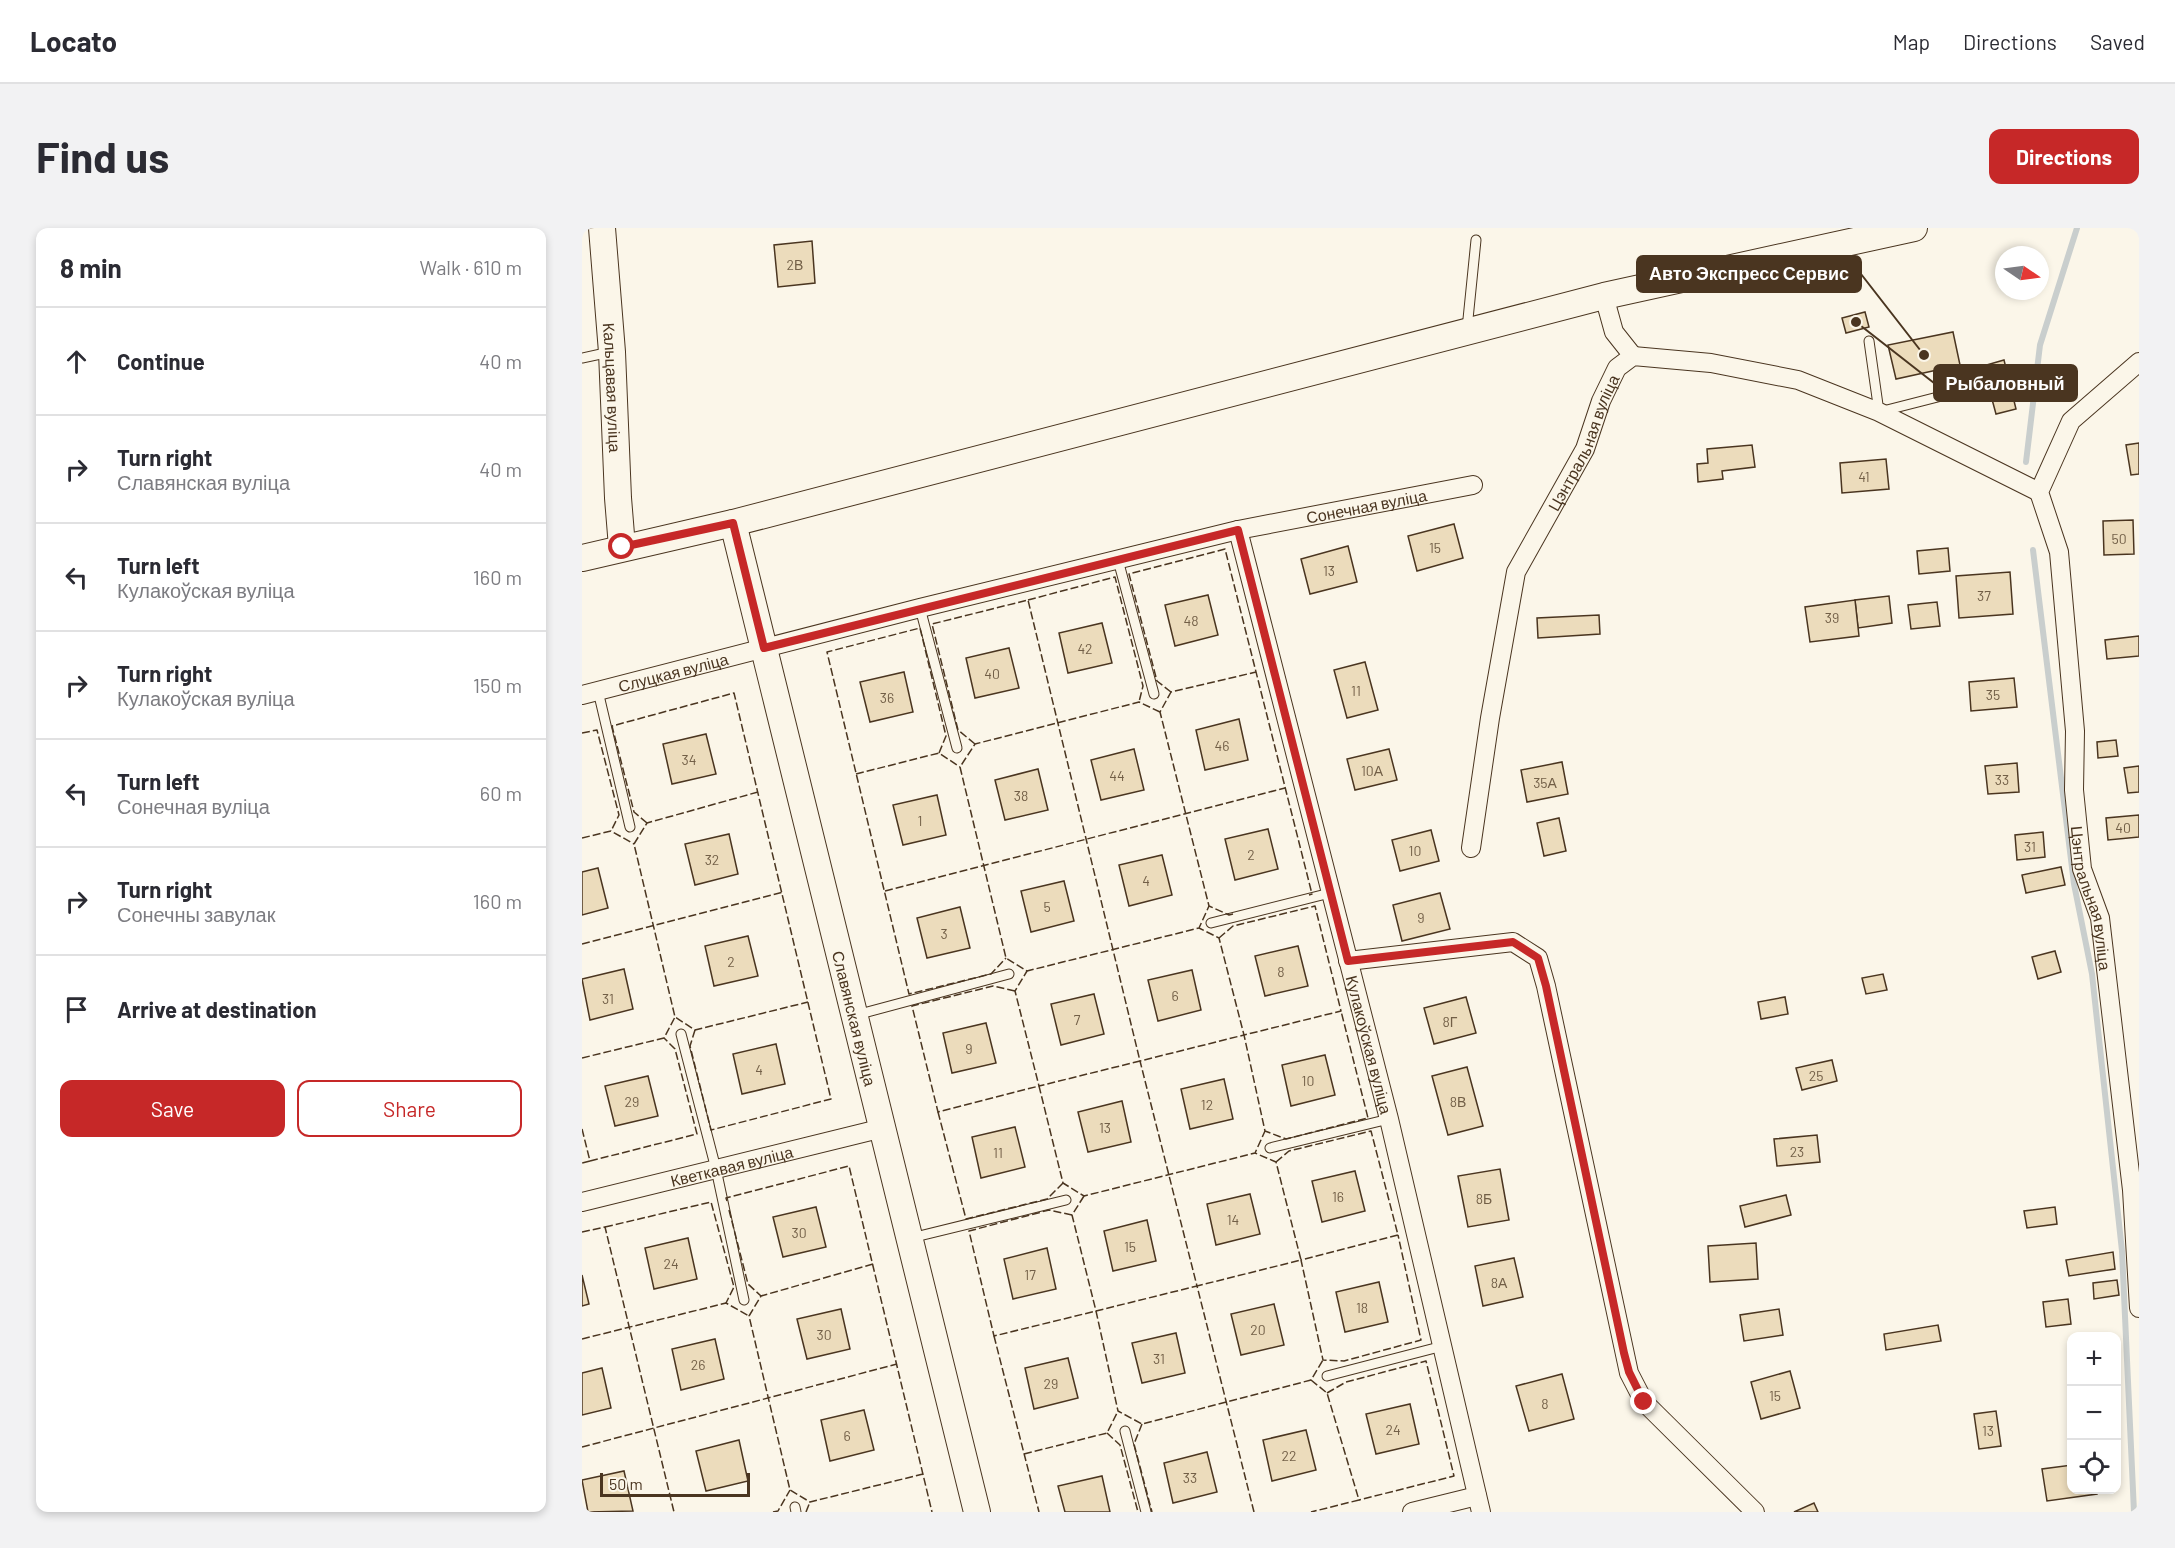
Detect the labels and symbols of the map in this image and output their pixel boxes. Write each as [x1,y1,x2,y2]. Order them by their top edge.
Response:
north arrow [1995,246,2049,300]
house number: 2В [787,256,803,273]
callout: Авто Экспресс Сервис [1637,256,1861,292]
text: Авто Экспресс Сервис [1649,262,1849,284]
street label: Кальцавая вуліца [600,322,626,453]
callout: Рыбаловный [1934,365,2077,401]
street label: Цэнтральная вуліца [1543,371,1622,514]
text: Рыбаловный [1945,372,2065,394]
house number: 41 [1858,468,1870,485]
street label: Сонечная вуліца [1304,485,1428,526]
house number: 50 [2111,530,2127,547]
route start [608,533,634,559]
house number: 15 [1429,539,1441,556]
house number: 13 [1323,562,1335,579]
house number: 37 [1977,587,1991,604]
house number: 39 [1825,609,1839,626]
house number: 48 [1183,612,1199,629]
house number: 42 [1077,640,1093,657]
street label: Слуцкая вуліца [616,648,730,695]
house number: 40 [984,665,1000,682]
house number: 11 [1351,682,1361,699]
house number: 35 [1986,686,2000,703]
house number: 36 [880,689,894,706]
house number: 46 [1215,737,1229,754]
house number: 34 [682,751,696,768]
house number: 10А [1361,762,1384,779]
house number: 44 [1109,767,1125,784]
house number: 33 [1995,771,2009,788]
house number: 35А [1533,774,1558,791]
house number: 38 [1014,787,1028,804]
house number: 1 [918,812,922,829]
house number: 40 [2115,819,2131,836]
street label: Цэнтральная вуліца [2068,825,2116,971]
house number: 31 [2024,838,2036,855]
house number: 10 [1409,842,1421,859]
house number: 2 [1247,846,1255,863]
house number: 32 [705,851,719,868]
house number: 4 [1142,872,1150,889]
house number: 5 [1043,898,1051,915]
house number: 9 [1417,909,1425,926]
house number: 3 [940,925,948,942]
street label: Славянская вуліца [829,949,881,1088]
house number: 2 [727,953,735,970]
house number: 8 [1277,963,1285,980]
street label: Кулакоўская вуліца [1343,973,1397,1116]
house number: 6 [1171,987,1179,1004]
house number: 31 [602,990,614,1007]
house number: 7 [1074,1011,1081,1028]
house number: 8Г [1443,1013,1458,1030]
house number: 9 [965,1040,973,1057]
house number: 4 [755,1061,763,1078]
house number: 25 [1809,1067,1823,1084]
house number: 10 [1302,1072,1314,1089]
house number: 29 [625,1093,639,1110]
house number: 8В [1450,1093,1466,1110]
house number: 12 [1201,1096,1213,1113]
house number: 13 [1099,1119,1111,1136]
street label: Кветкавая вуліца [668,1141,795,1189]
house number: 23 [1790,1143,1804,1160]
house number: 11 [993,1144,1003,1161]
house number: 16 [1332,1188,1344,1205]
house number: 8Б [1476,1190,1492,1207]
house number: 14 [1227,1211,1239,1228]
house number: 30 [791,1224,807,1241]
house number: 15 [1124,1238,1136,1255]
house number: 24 [663,1255,679,1272]
house number: 17 [1024,1266,1036,1283]
house number: 8А [1491,1274,1508,1291]
house number: 18 [1356,1299,1368,1316]
house number: 20 [1250,1321,1266,1338]
house number: 30 [816,1326,832,1343]
house number: 31 [1153,1350,1165,1367]
house number: 26 [691,1356,705,1373]
house number: 29 [1044,1375,1058,1392]
house number: 15 [1769,1387,1781,1404]
route end [1630,1388,1656,1414]
house number: 8 [1541,1395,1549,1412]
house number: 24 [1385,1421,1401,1438]
house number: 13 [1982,1422,1994,1439]
house number: 6 [843,1427,851,1444]
house number: 22 [1281,1447,1297,1464]
house number: 33 [1183,1469,1197,1486]
scale bar [600,1470,750,1498]

